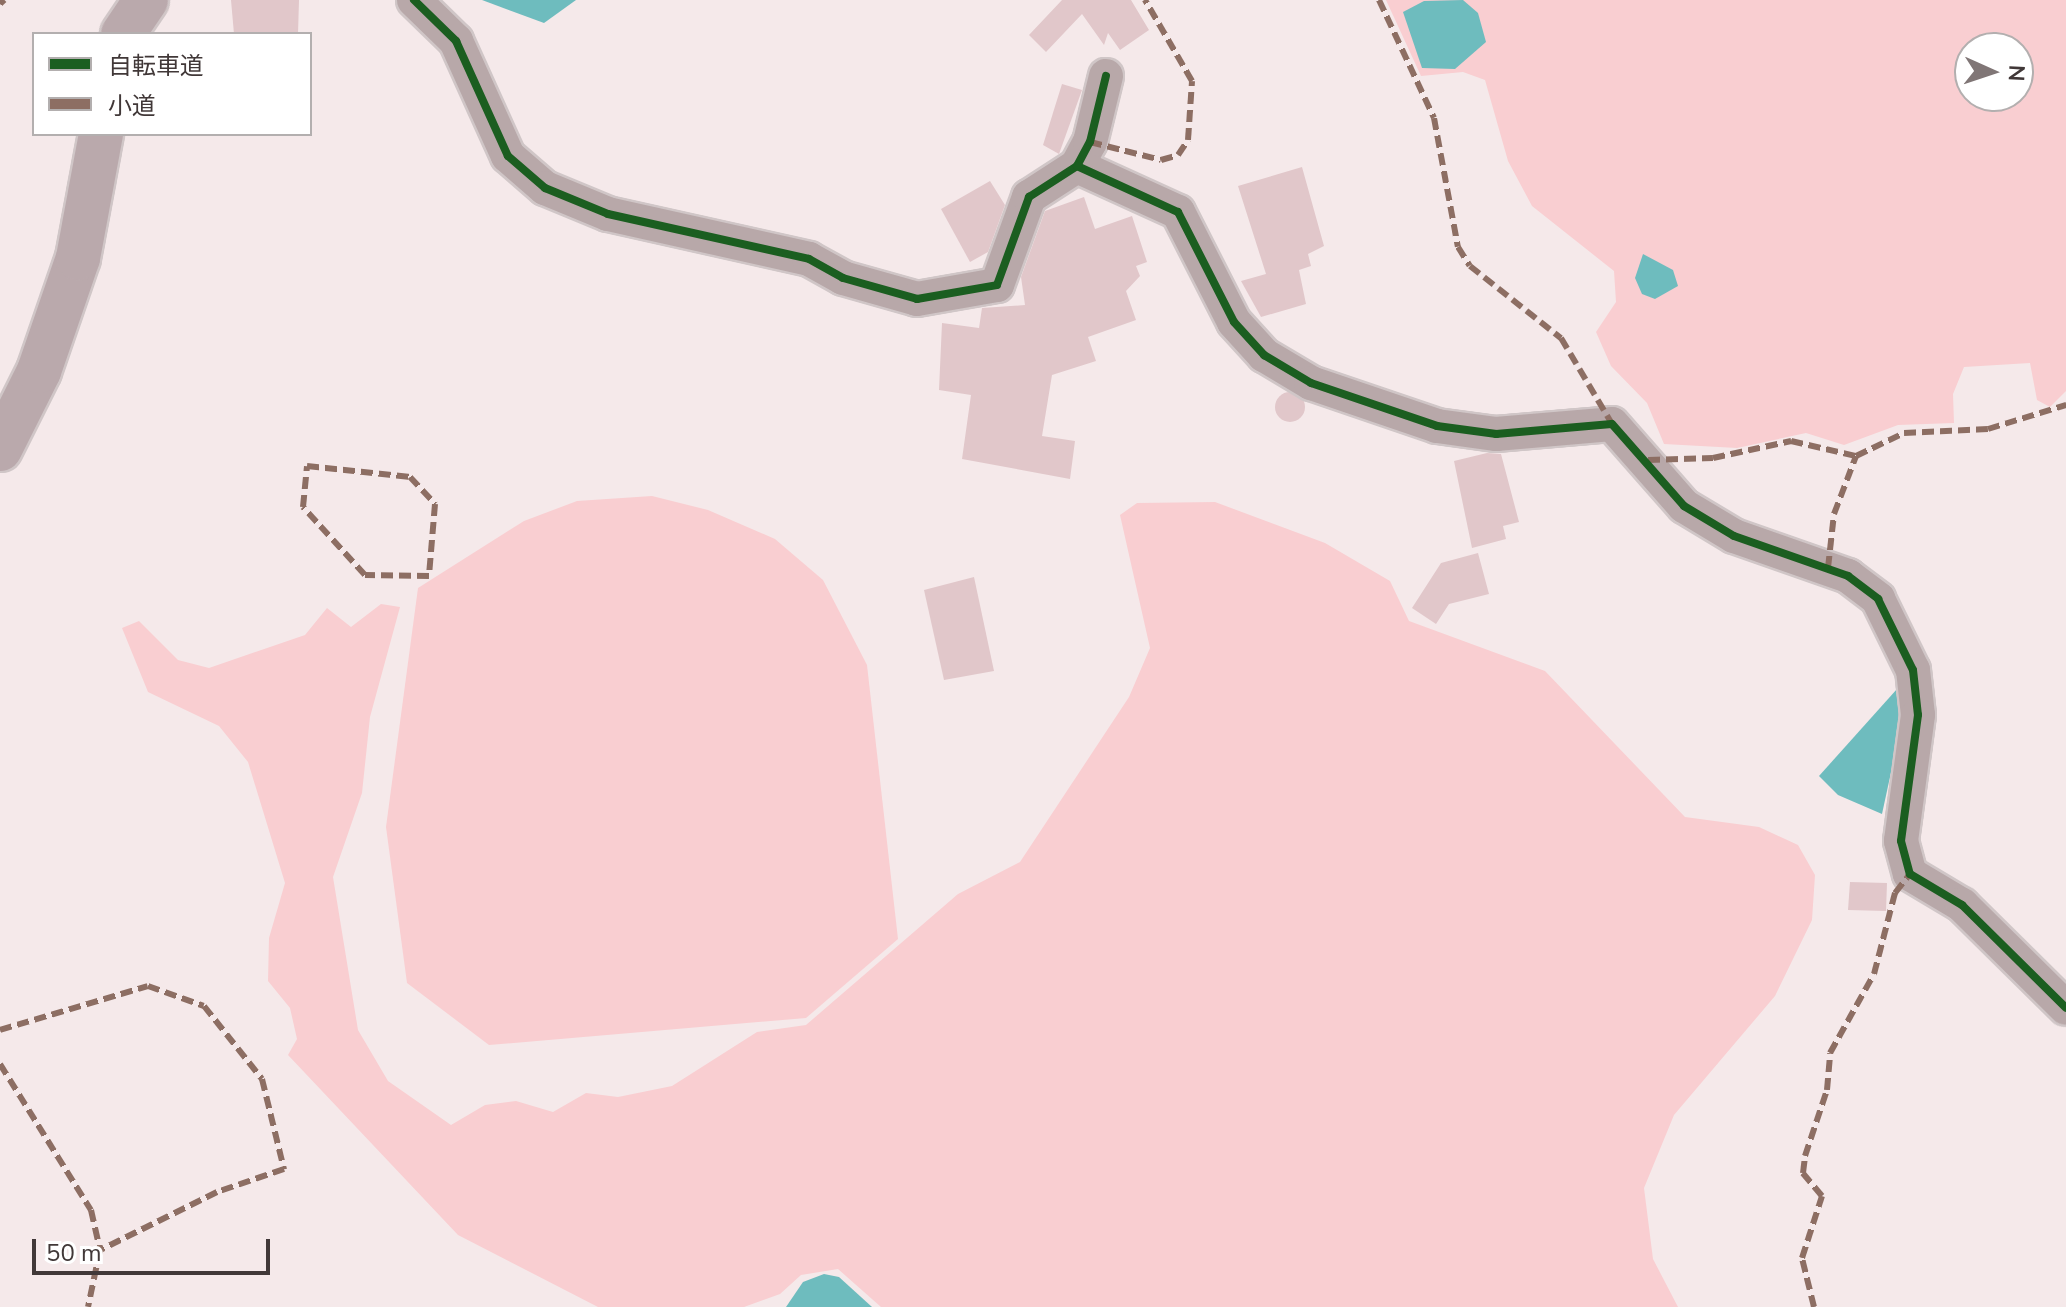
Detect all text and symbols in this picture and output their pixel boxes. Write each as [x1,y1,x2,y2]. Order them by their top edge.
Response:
legend [32,32,312,136]
north arrow [1954,32,2034,112]
text: 自転車道 [108,50,204,82]
text: N [2001,64,2031,82]
text: 小道 [108,90,156,122]
scale bar [36,1223,274,1273]
text: 50 m [46,1237,102,1269]

